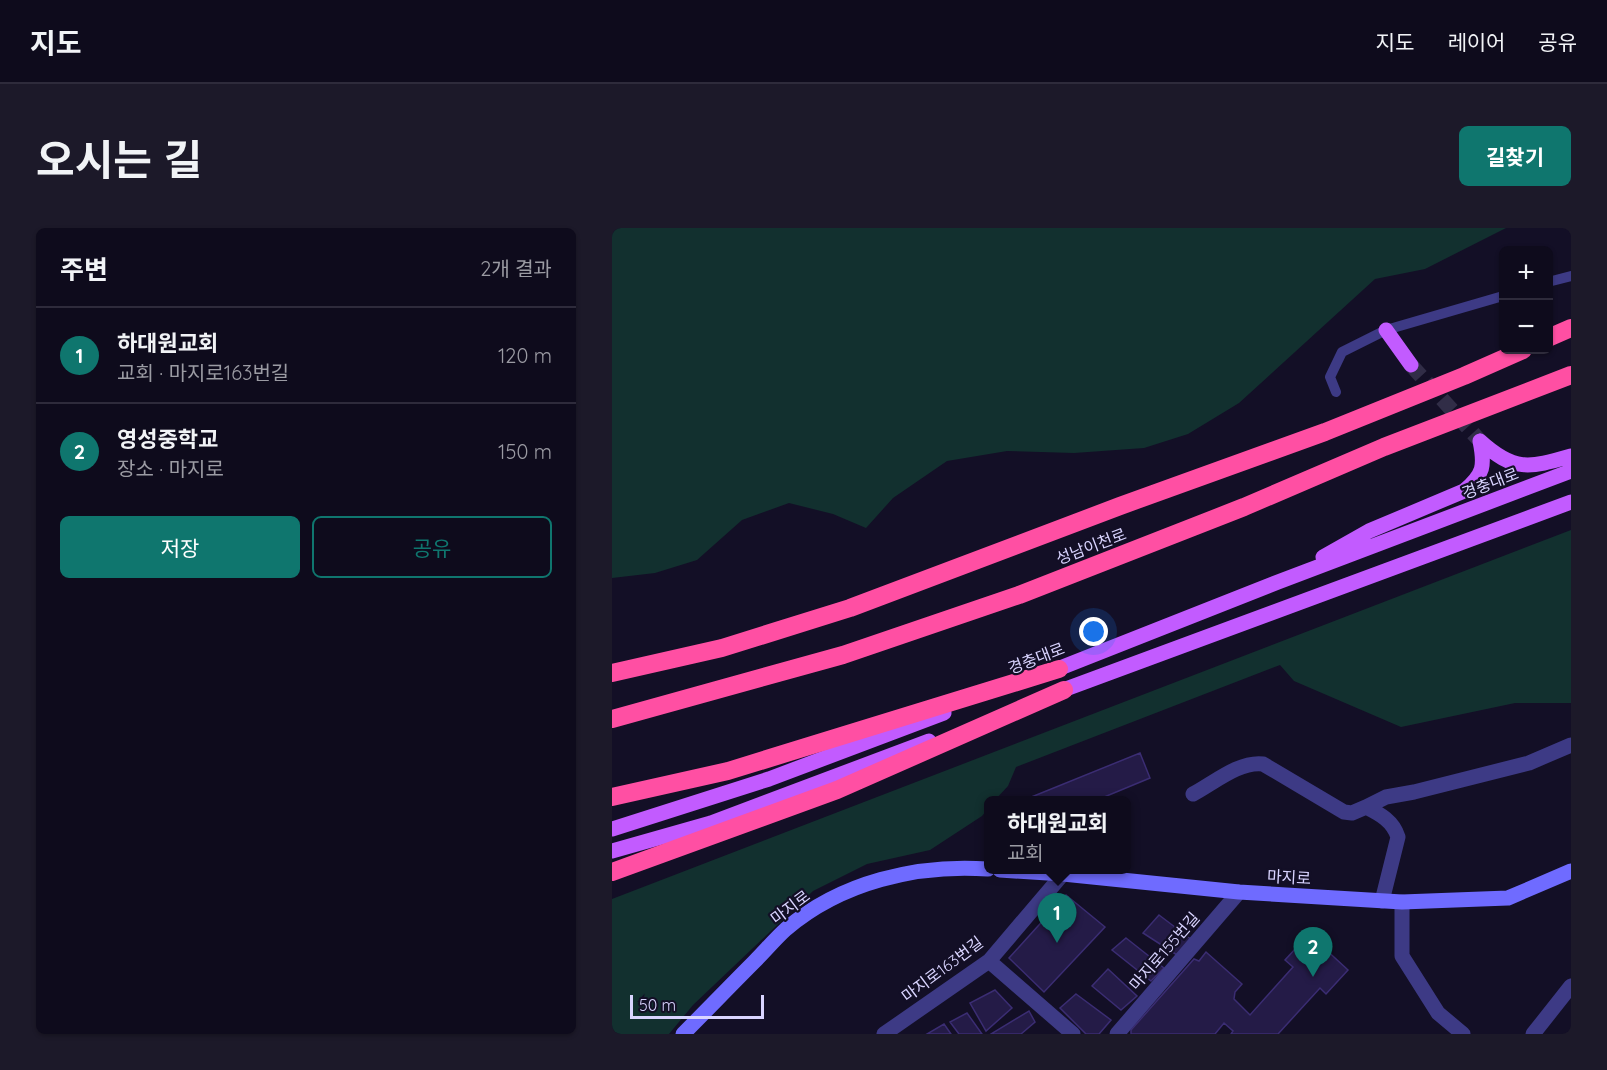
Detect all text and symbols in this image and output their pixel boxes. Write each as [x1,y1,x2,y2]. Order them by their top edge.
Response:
text: 지도 [30,25,82,60]
text: 지도 [1376,29,1414,55]
text: 레이어 [1447,29,1505,55]
text: 공유 [1538,29,1577,55]
button: 길찾기 [1459,126,1571,186]
text: 오시는 길 [36,133,202,186]
map controls [1499,246,1553,354]
button: + [1499,246,1553,300]
text: 주변 [60,253,108,286]
text: 2개 결과 [480,256,552,281]
button: − [1499,300,1553,354]
text: 하대원교회 [117,329,218,357]
text: 1 [76,343,83,368]
text: 120 m [498,343,552,368]
text: 교회 · 마지로163번길 [117,360,289,385]
text: 영성중학교 [117,425,218,453]
text: 2 [74,439,85,464]
text: 150 m [498,439,552,464]
text: 장소 · 마지로 [117,456,224,481]
street label: 경충대로 [1459,463,1521,503]
button: 저장 [60,516,300,578]
button: 공유 [312,516,552,578]
street label: 성남이천로 [1053,523,1129,569]
your location [1079,617,1108,646]
street label: 경충대로 [1005,638,1067,678]
popup [984,796,1131,874]
text: 하대원교회 [1007,809,1108,837]
text: 교회 [1007,840,1044,865]
street label: 마지로 [1266,866,1312,888]
street label: 마지로 [766,886,814,928]
pin: 1 [1038,894,1076,943]
street label: 마지로155번길 [1125,908,1203,994]
pin: 2 [1294,928,1332,977]
street label: 마지로163번길 [897,932,987,1006]
scale bar [630,992,764,1020]
text: 50 m [639,995,676,1015]

